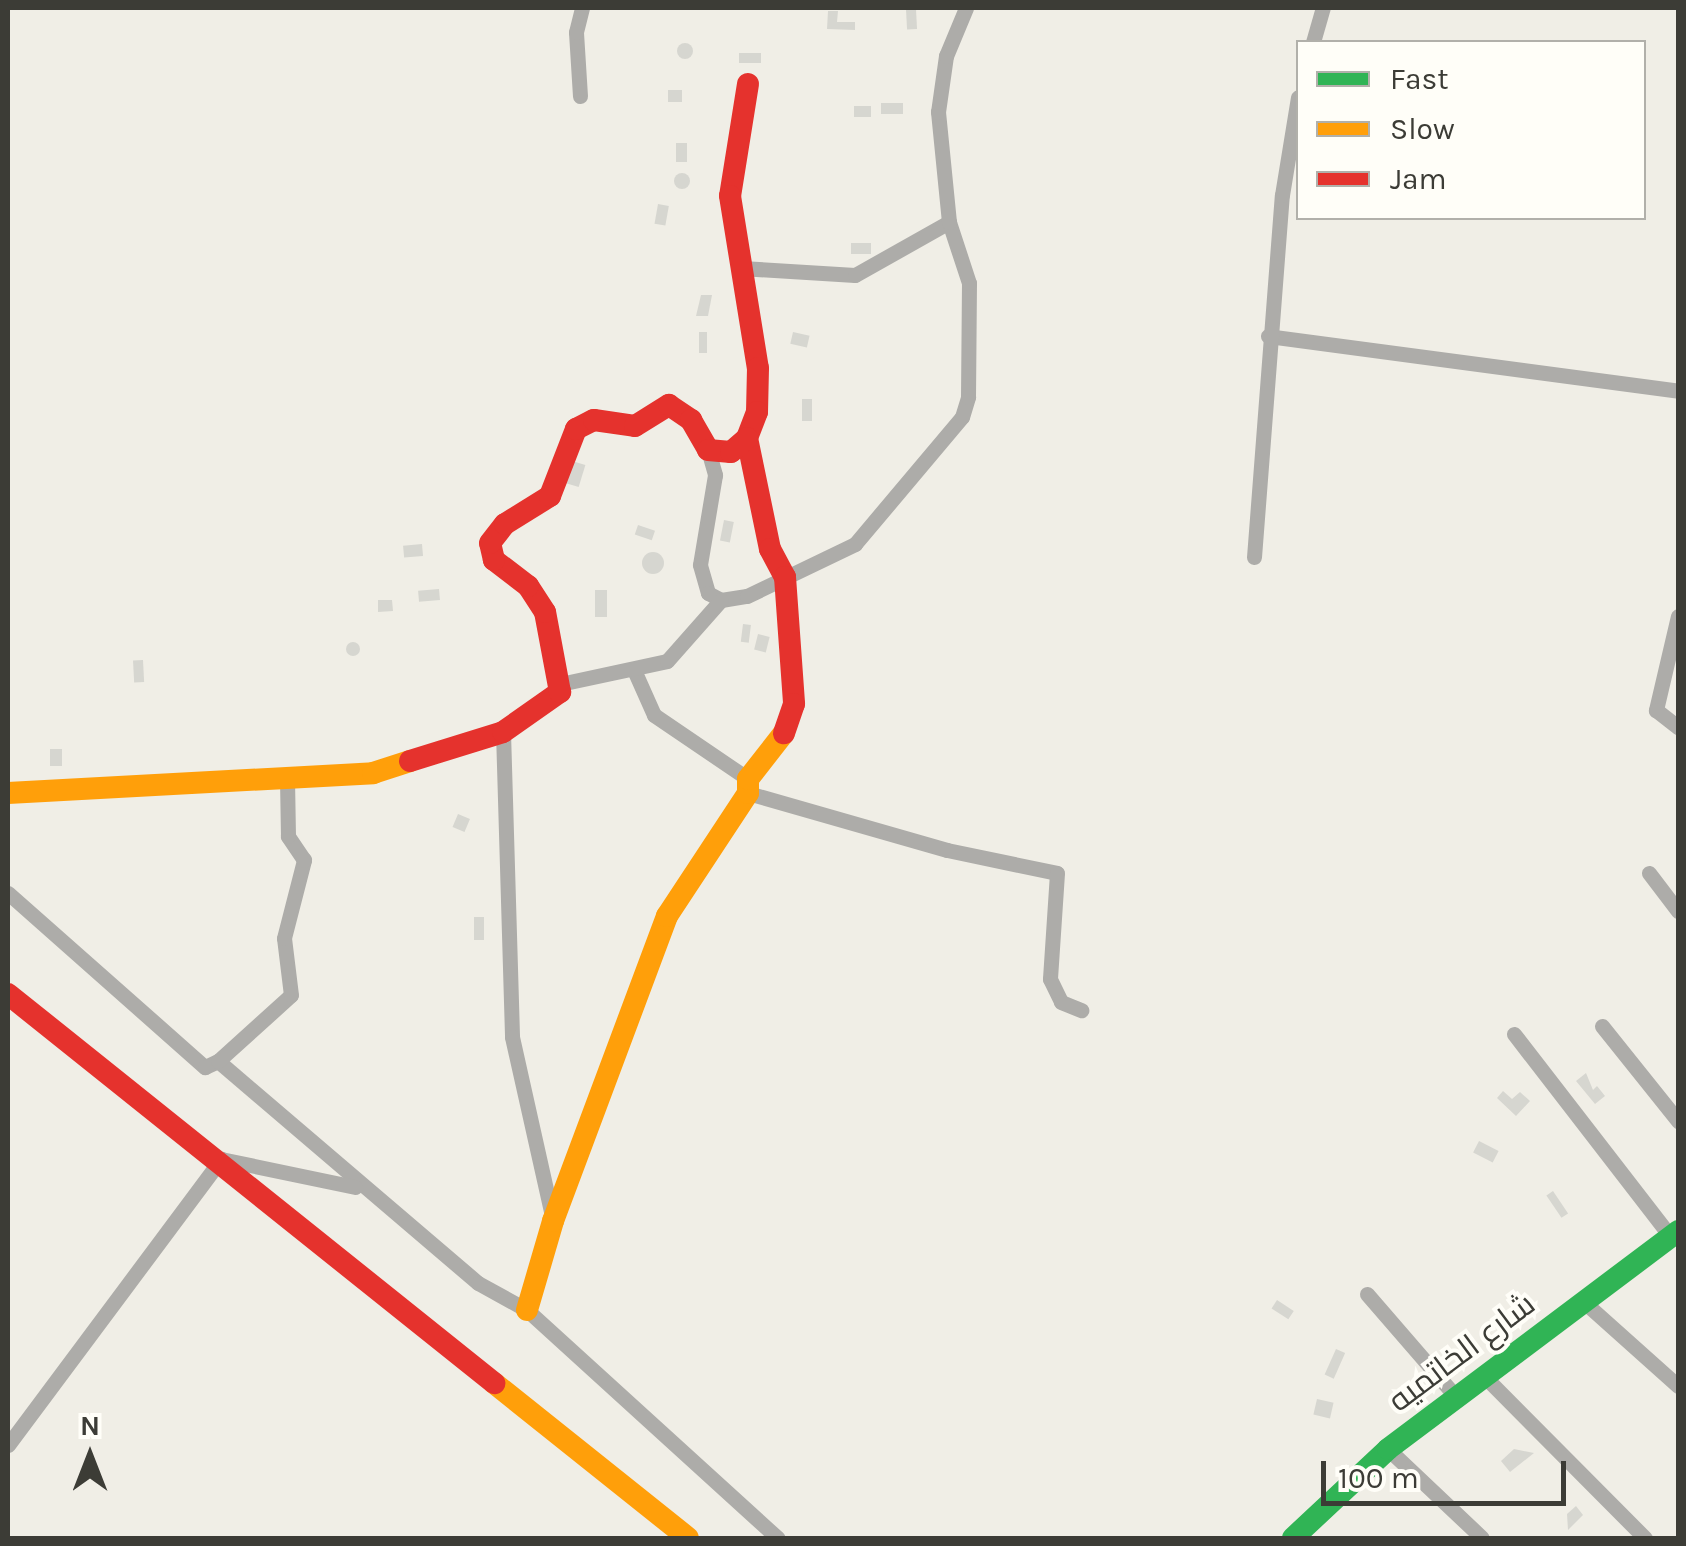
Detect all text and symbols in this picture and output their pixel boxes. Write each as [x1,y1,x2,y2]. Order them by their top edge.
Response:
legend [1296,40,1646,220]
text: Fast [1390,61,1449,97]
text: Slow [1390,111,1455,147]
text: Jam [1390,161,1447,197]
street label: شارع الخاتميه [1381,1285,1543,1421]
north arrow [40,1406,140,1506]
text: N [80,1409,100,1442]
scale bar [1326,1441,1571,1503]
text: 100 m [1338,1460,1419,1496]

